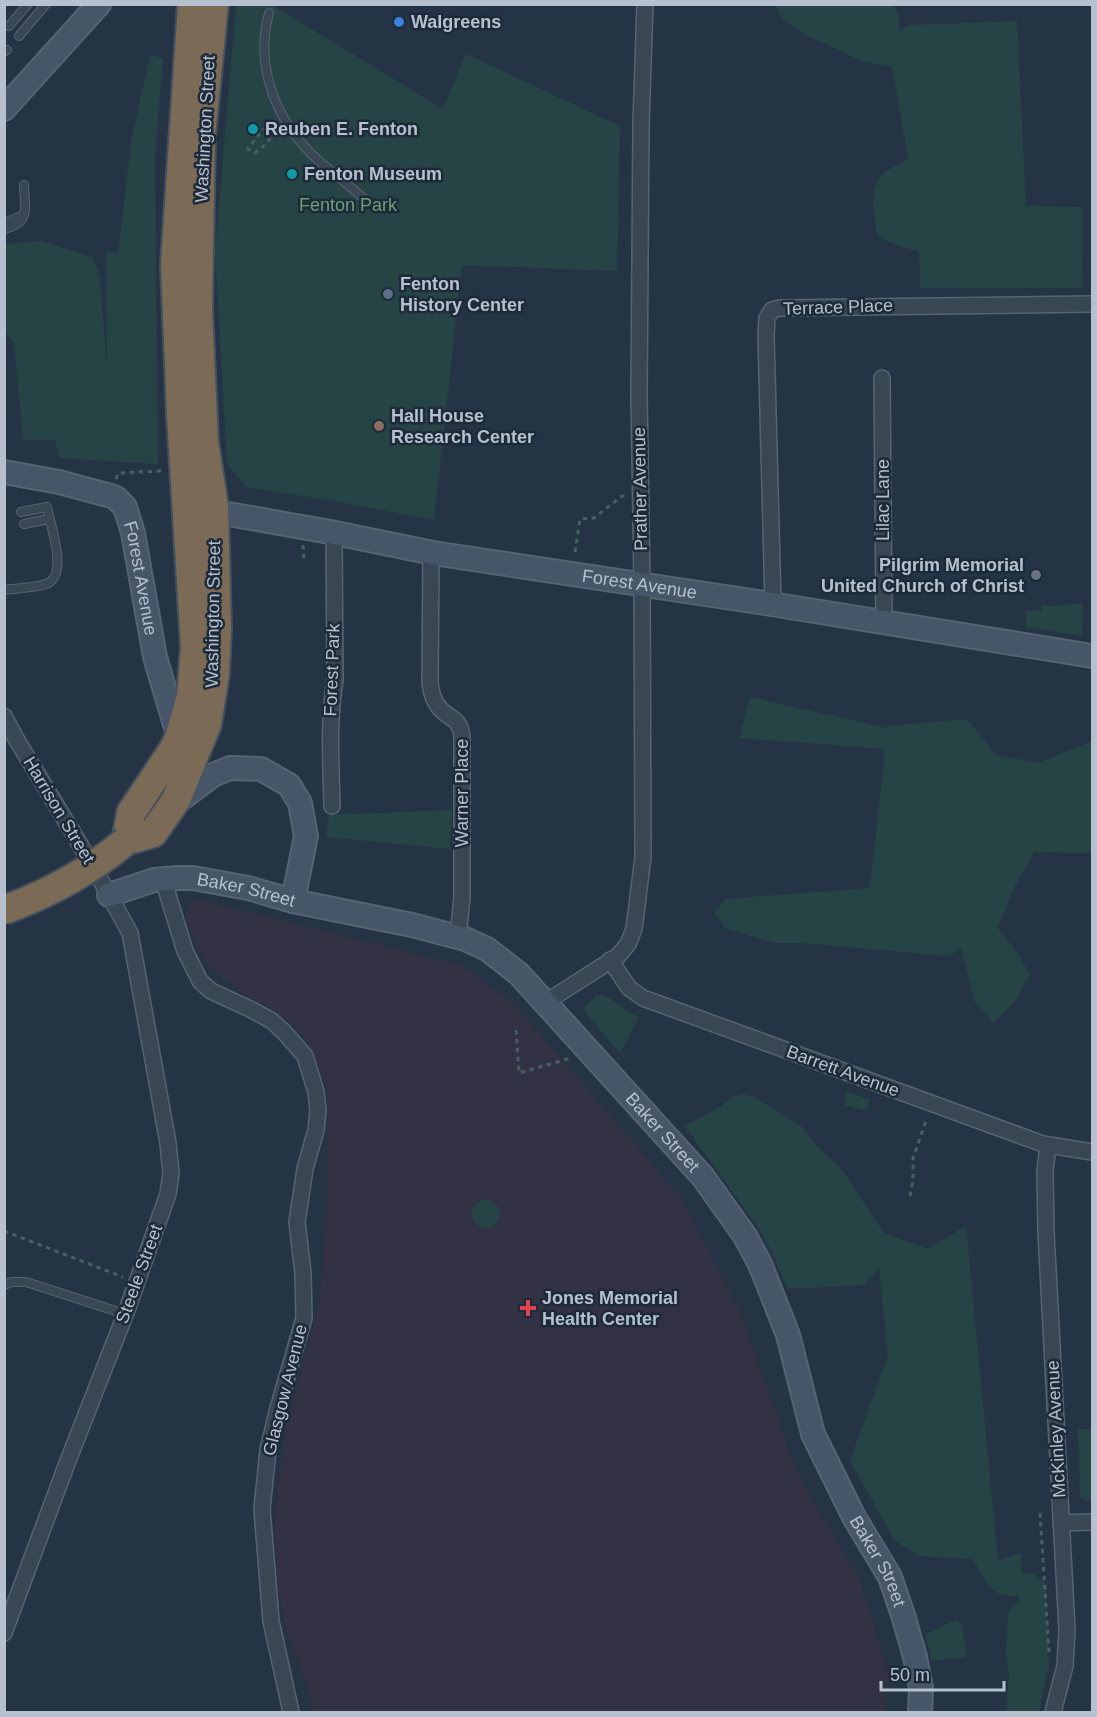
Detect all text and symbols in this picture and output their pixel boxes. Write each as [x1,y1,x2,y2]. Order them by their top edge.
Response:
place label: Walgreens [411,12,501,32]
marker: Walgreens [392,15,406,29]
street label: Washington Street [191,55,219,203]
place label: Reuben E. Fenton [265,119,418,139]
marker: Reuben E. Fenton [246,122,260,136]
place label: Fenton Museum [304,164,442,184]
marker: Fenton Museum [285,167,299,181]
park label: Fenton Park [299,195,398,215]
place label: Fenton History Center [400,274,524,315]
marker: Fenton History Center [381,287,395,301]
street label: Terrace Place [783,295,893,319]
place label: Hall House Research Center [391,406,534,447]
marker: Hall House Research Center [372,419,386,433]
street label: Prather Avenue [629,427,651,551]
street label: Lilac Lane [873,459,893,541]
street label: Forest Avenue [120,519,161,637]
street label: Washington Street [202,540,224,688]
place label: Pilgrim Memorial United Church of Christ [821,555,1024,596]
street label: Forest Avenue [581,566,698,603]
marker: Pilgrim Memorial United Church of Christ [1029,568,1043,582]
street label: Forest Park [320,622,344,717]
street label: Warner Place [452,739,472,847]
street label: Harrison Street [19,753,99,867]
street label: Baker Street [196,869,298,911]
street label: Barrett Avenue [784,1041,902,1101]
street label: Baker Street [622,1089,704,1176]
street label: Steele Street [112,1222,166,1326]
place label: Jones Memorial Health Center [542,1288,678,1329]
marker: Jones Memorial Health Center [519,1299,537,1317]
street label: Glasgow Avenue [259,1322,311,1458]
street label: McKinley Avenue [1042,1360,1070,1498]
street label: Baker Street [846,1512,909,1609]
scale bar [881,1654,1004,1692]
text: 50 m [890,1665,930,1685]

